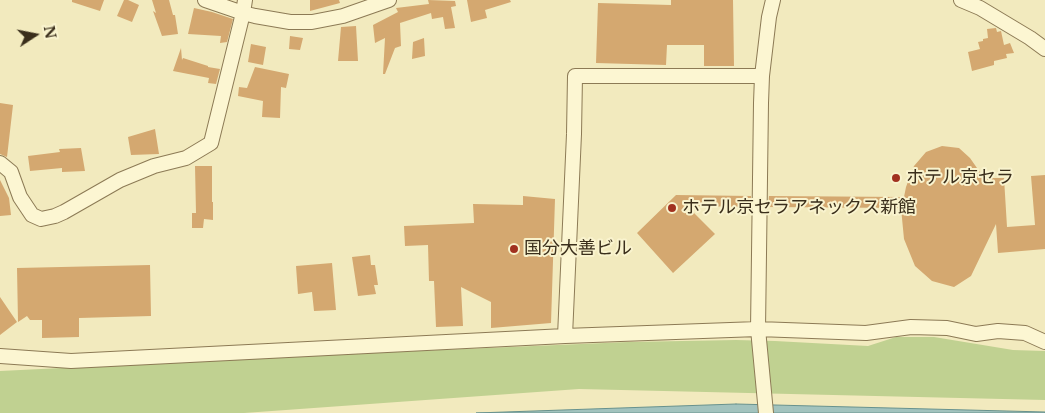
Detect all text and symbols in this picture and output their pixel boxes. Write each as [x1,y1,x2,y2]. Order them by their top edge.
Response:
north arrow [10,10,60,60]
text: N [40,24,60,40]
place label: ホテル京セラ [906,167,1014,189]
marker: ホテル京セラ [890,172,902,184]
place label: ホテル京セラアネックス新館 [682,197,916,219]
marker: ホテル京セラアネックス新館 [666,202,678,214]
place label: 国分大善ビル [524,238,632,260]
marker: 国分大善ビル [508,243,520,255]

